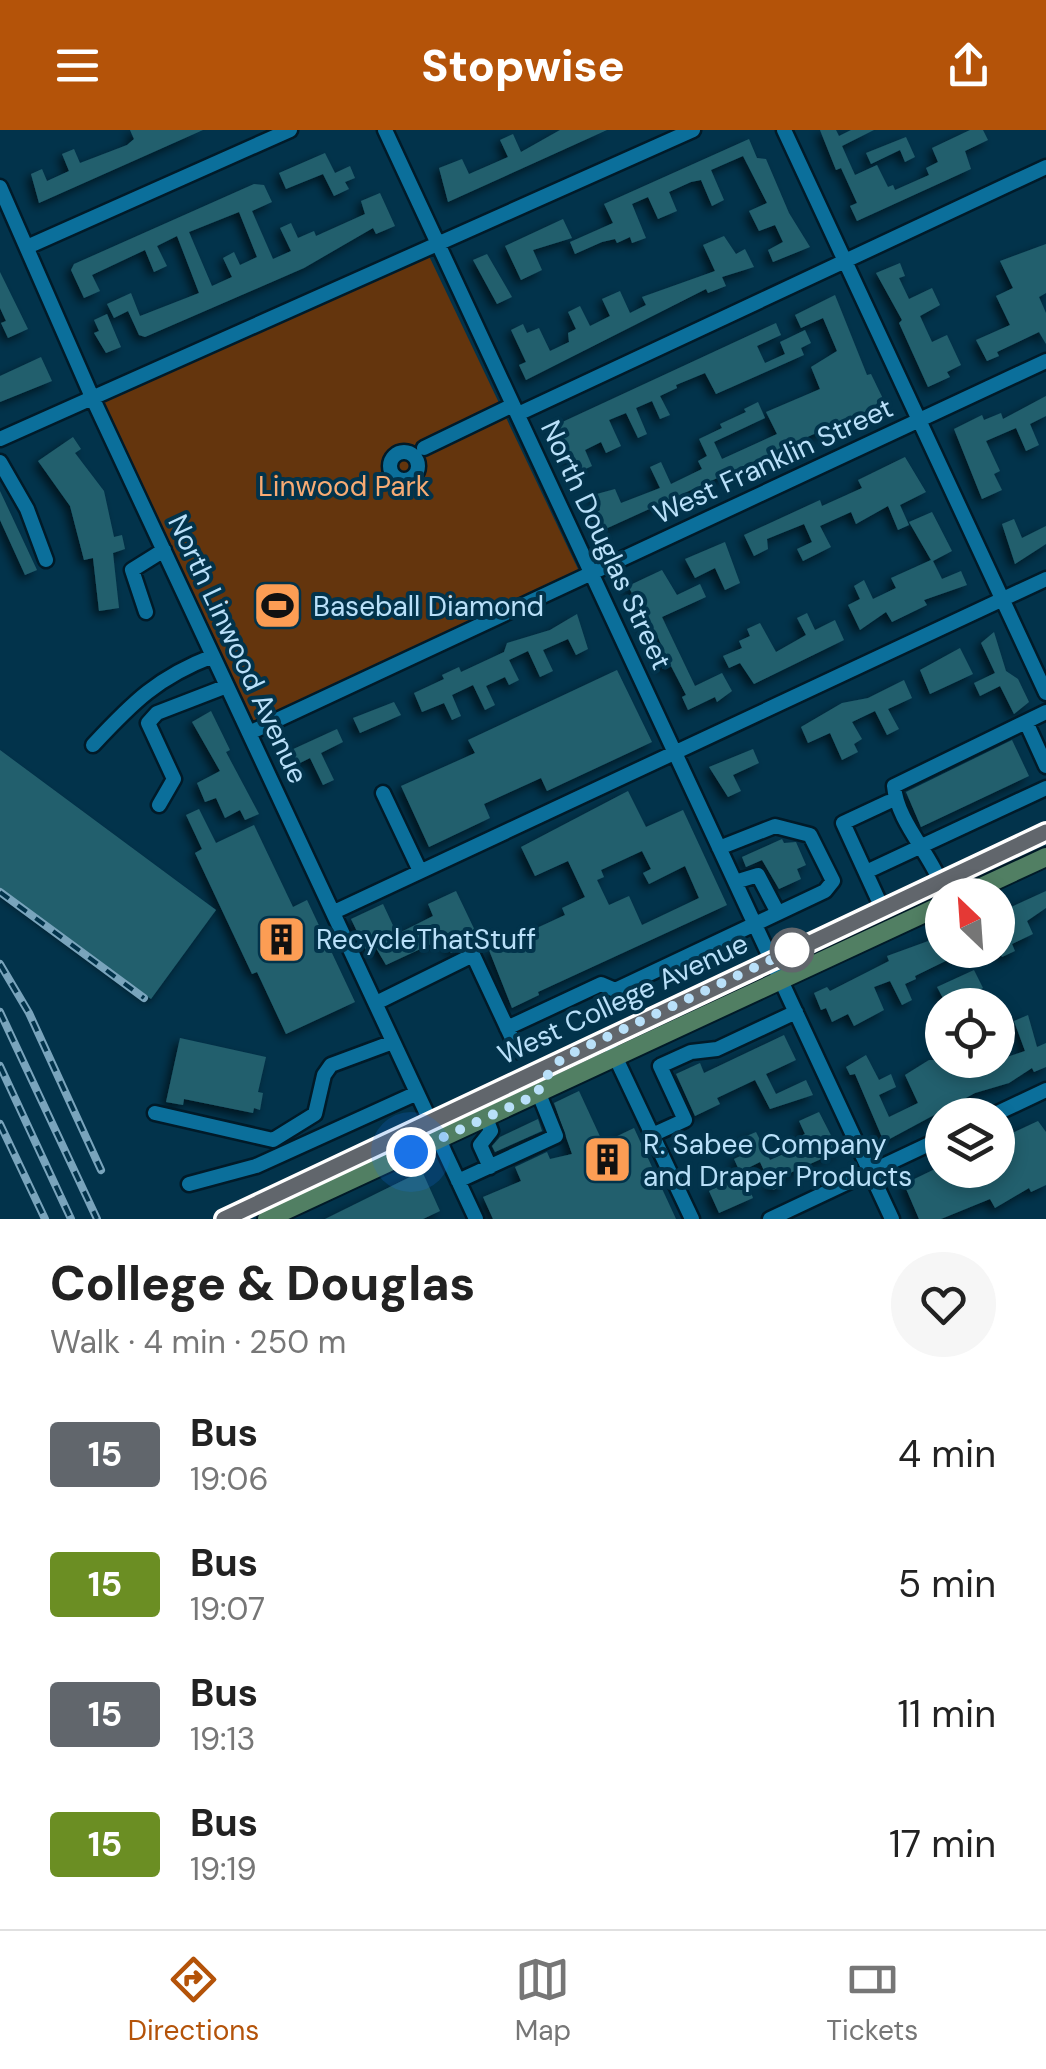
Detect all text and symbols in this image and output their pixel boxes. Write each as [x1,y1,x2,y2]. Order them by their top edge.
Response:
text: Stopwise [421,36,625,95]
icon: menu [50,38,105,93]
icon: share [941,38,996,93]
street label: West Franklin Street [647,389,899,533]
street label: North Douglas Street [532,415,680,675]
park label: Linwood Park [258,468,430,505]
street label: North Linwood Avenue [159,509,317,789]
sports icon: Baseball Diamond [252,580,304,632]
place label: Baseball Diamond [313,588,544,625]
north arrow [925,878,1015,968]
map controls [925,878,1015,1188]
building icon: RecycleThatStuff [255,913,307,965]
place label: RecycleThatStuff [316,921,536,958]
street label: West College Avenue [492,925,754,1073]
unlabelled marker [771,929,813,971]
button: locate [925,988,1015,1078]
button: layers [925,1098,1015,1188]
place label: R. Sabee Company and Draper Products [643,1126,912,1195]
your location [386,1127,436,1177]
building icon: R. Sabee Company and Draper Products [582,1134,634,1186]
text: College & Douglas [50,1252,475,1315]
button: heart [891,1252,996,1357]
text: Walk · 4 min · 250 m [50,1321,346,1363]
text: Bus [190,1408,258,1458]
text: 4 min [898,1429,996,1479]
text: 15 [88,1431,122,1477]
text: 19:06 [190,1458,269,1500]
text: Bus [190,1538,258,1588]
text: 5 min [898,1559,996,1609]
text: 15 [88,1561,122,1607]
text: 19:07 [190,1588,265,1630]
text: Bus [190,1668,258,1718]
text: 11 min [897,1689,996,1739]
text: 15 [88,1691,122,1737]
text: 19:13 [190,1718,255,1760]
text: Bus [190,1798,258,1848]
text: 17 min [889,1819,996,1869]
text: 15 [88,1821,122,1867]
text: 19:19 [190,1848,257,1890]
tab: Directions [128,1952,259,2049]
tab: Map [515,1952,571,2049]
tab: Tickets [826,1952,918,2049]

